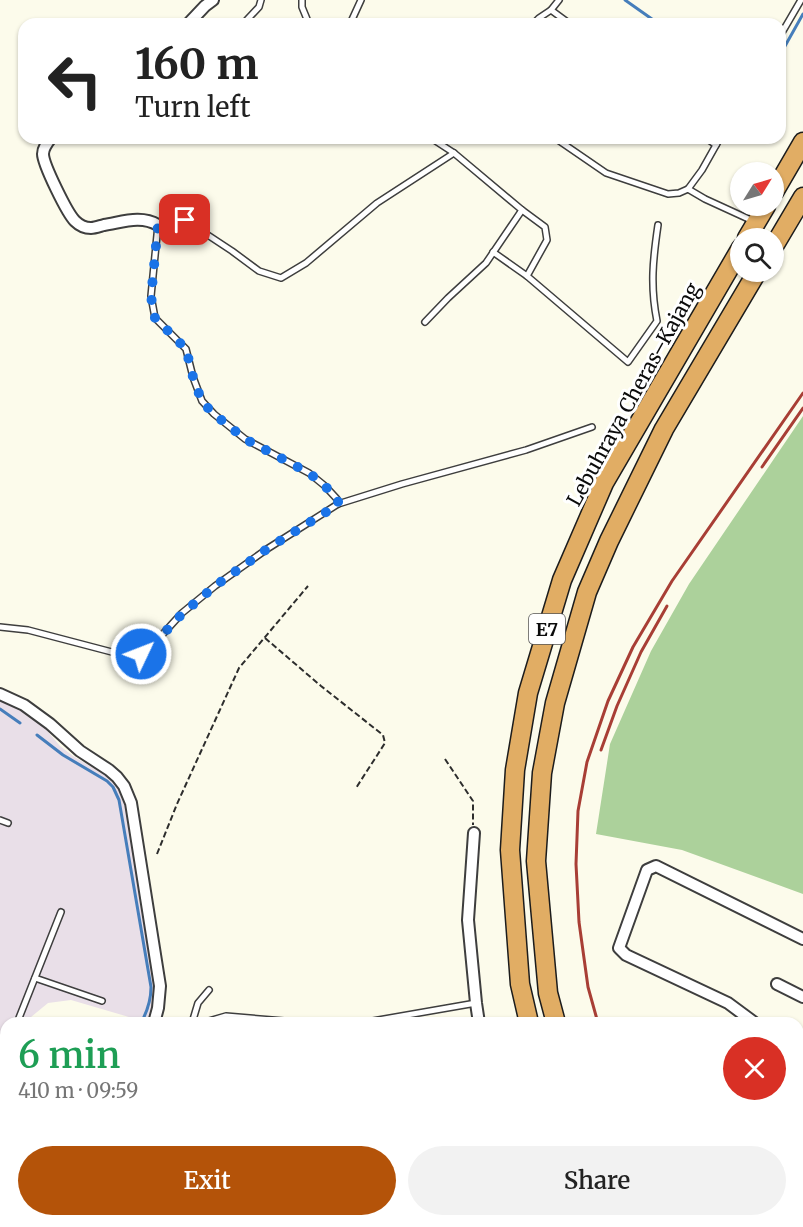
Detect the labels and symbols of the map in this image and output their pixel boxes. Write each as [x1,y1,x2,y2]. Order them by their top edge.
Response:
north arrow [730,162,784,216]
pin [159,194,210,245]
street label: Lebuhraya Cheras–Kajang [561,278,705,510]
road number: E7 [529,614,565,644]
position arrow [109,622,173,686]

